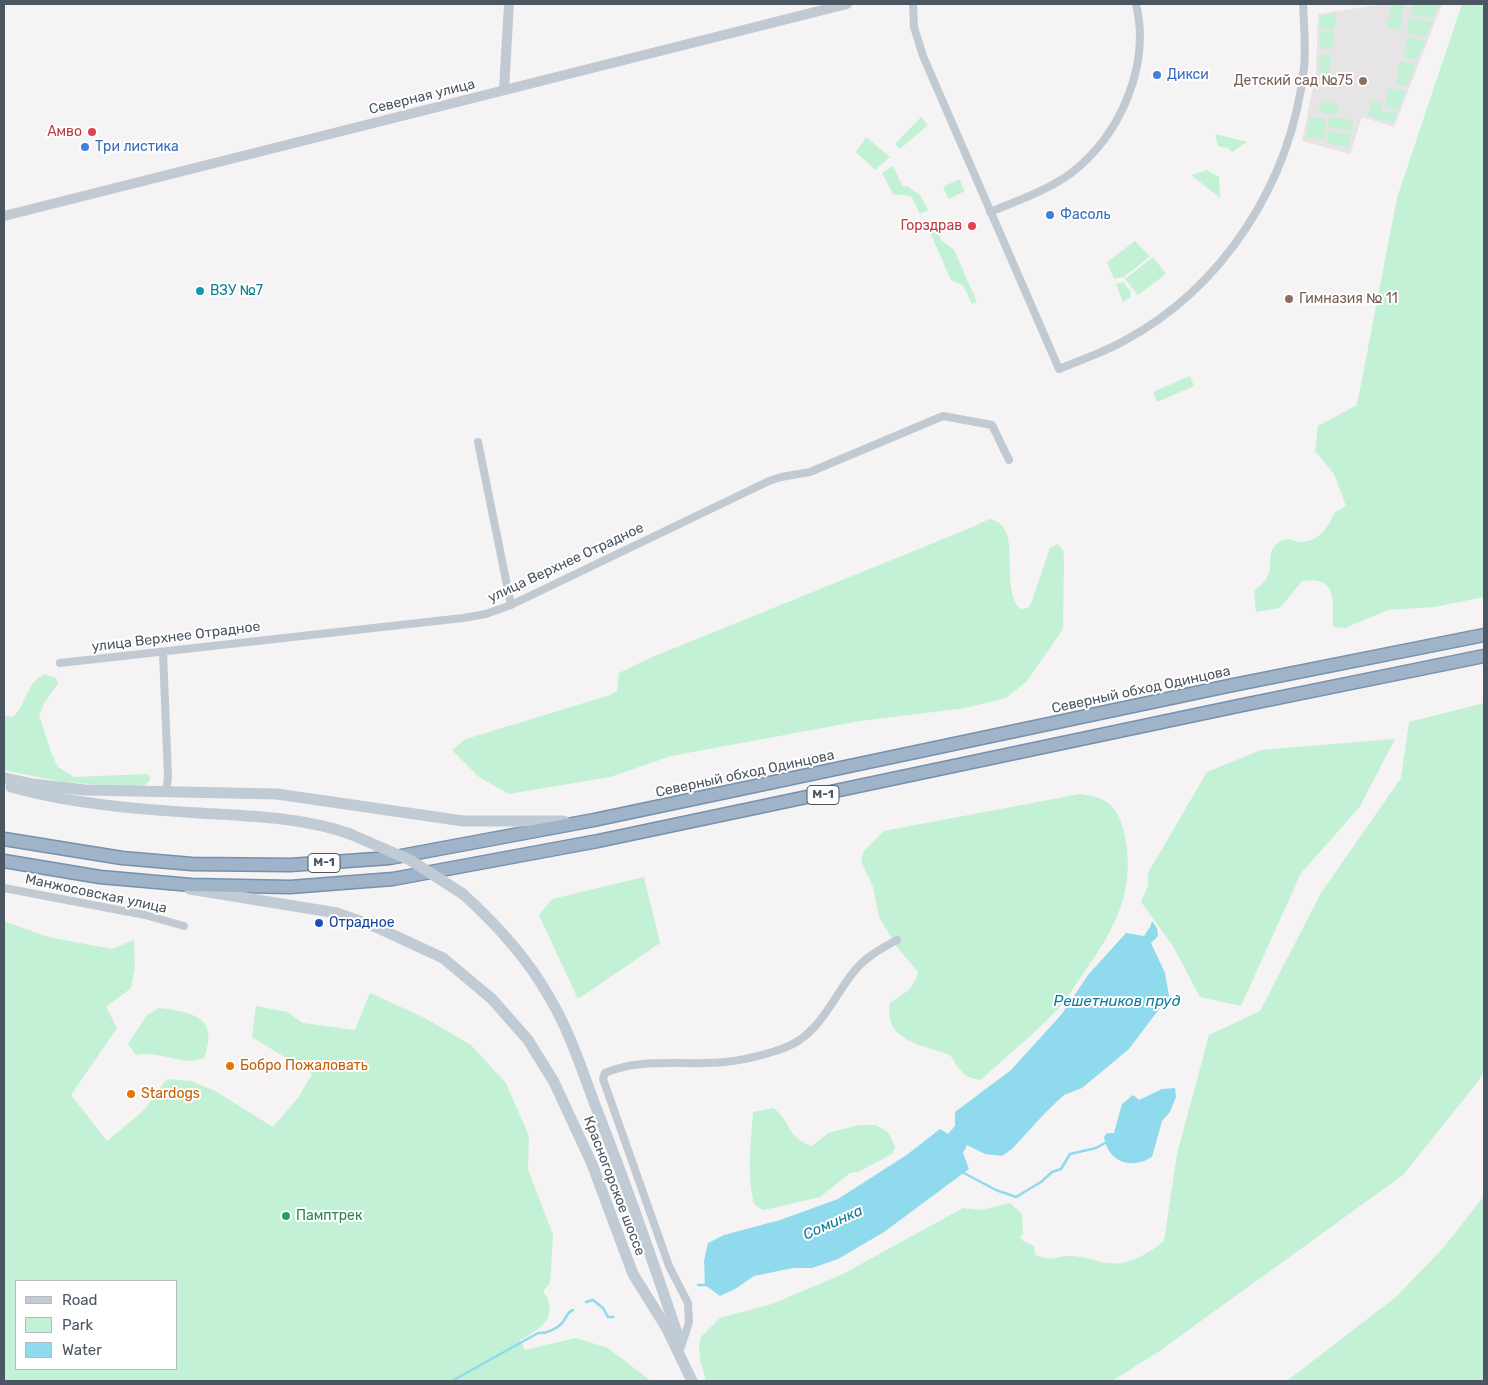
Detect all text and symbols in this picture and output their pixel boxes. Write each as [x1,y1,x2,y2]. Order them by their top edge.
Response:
place label: Дикси [1167,67,1209,83]
marker: Дикси [1151,69,1163,81]
place label: Детский сад №75 [1234,73,1353,89]
marker: Детский сад №75 [1357,75,1369,87]
street label: Северная улица [367,76,477,118]
place label: Амво [47,124,82,140]
marker: Амво [86,126,98,138]
place label: Три листика [95,139,179,155]
marker: Три листика [79,141,91,153]
place label: Фасоль [1060,207,1110,223]
marker: Фасоль [1044,209,1056,221]
place label: Горздрав [901,218,962,234]
marker: Горздрав [966,220,978,232]
place label: ВЗУ №7 [210,283,263,299]
marker: ВЗУ №7 [194,285,206,297]
place label: Гимназия № 11 [1299,291,1398,307]
marker: Гимназия № 11 [1283,293,1295,305]
street label: улица Верхнее Отрадное [485,519,647,607]
street label: улица Верхнее Отрадное [91,618,261,656]
street label: Северный обход Одинцова [1050,663,1232,717]
street label: Северный обход Одинцова [654,747,836,801]
road number: М-1 [807,786,839,804]
road number: М-1 [308,854,340,872]
street label: Манжосовская улица [24,871,168,917]
place label: Отрадное [329,915,395,931]
marker: Отрадное [313,917,325,929]
water label: Решетников пруд [1054,993,1180,1011]
place label: Бобро Пожаловать [240,1058,368,1074]
marker: Бобро Пожаловать [224,1060,236,1072]
place label: Stardogs [141,1086,200,1102]
marker: Stardogs [125,1088,137,1100]
street label: Красногорское шоссе [580,1114,648,1258]
water label: Соминка [800,1202,866,1244]
place label: Памптрек [296,1208,362,1224]
marker: Памптрек [280,1210,292,1222]
legend [15,1280,178,1370]
text: Road [62,1291,98,1309]
text: Park [62,1316,93,1334]
text: Water [62,1341,102,1359]

